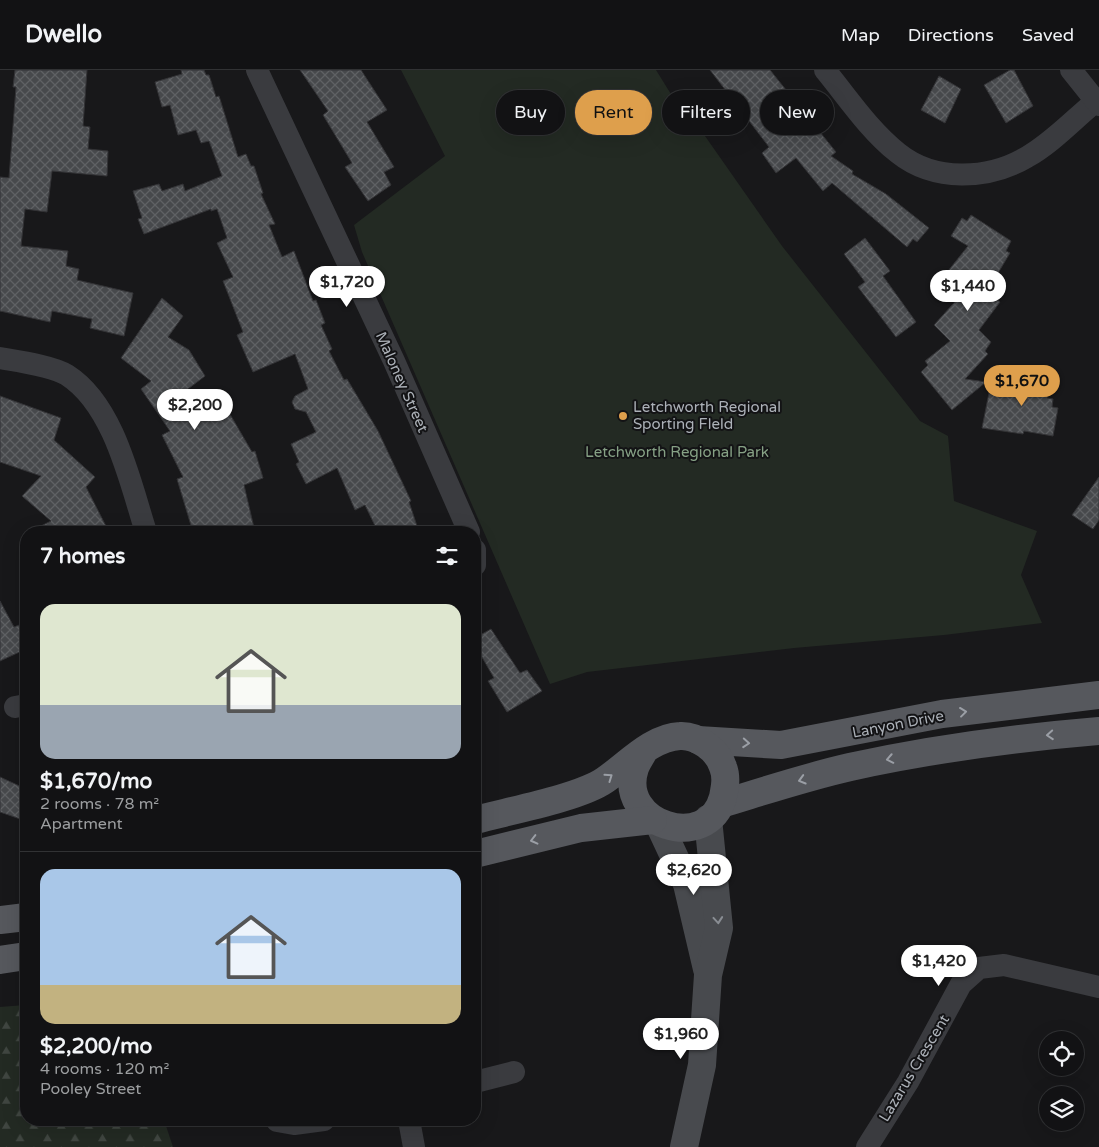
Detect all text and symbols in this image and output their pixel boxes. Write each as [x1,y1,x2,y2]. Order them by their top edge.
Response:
text: Dwello [25,20,102,49]
text: Map [841,24,880,46]
text: Directions [908,24,994,46]
text: Saved [1022,24,1074,46]
chip: Buy [496,90,565,135]
chip: Rent [575,90,652,135]
chip: Filters [662,90,750,135]
chip: New [760,90,834,135]
pin: $1,720 [306,266,388,308]
pin: $1,440 [927,270,1009,312]
text: $1,720 [320,272,374,292]
text: $1,440 [941,276,995,296]
street label: Maloney Street [372,329,432,435]
pin: $1,670 [981,364,1063,407]
text: $1,670 [995,371,1049,391]
pin: $2,200 [154,388,236,431]
text: $2,200 [168,395,222,415]
place label: Letchworth Regional Sporting FIeld [633,398,781,433]
marker: Letchworth Regional Sporting FIeld [617,410,629,422]
park label: Letchworth Regional Park [585,443,769,461]
icon: filters [433,542,461,570]
text: 7 homes [40,544,125,569]
icon: home [206,636,296,726]
street label: Lanyon Drive [851,706,945,742]
one-way arrow [959,707,967,718]
one-way arrow [1046,729,1054,740]
one-way arrow [743,737,751,748]
one-way arrow [885,754,894,764]
text: $1,670/mo [40,769,152,794]
one-way arrow [603,774,613,783]
one-way arrow [799,774,807,784]
text: 2 rooms · 78 m² [40,794,159,814]
text: Apartment [40,814,123,834]
one-way arrow [529,834,538,845]
pin: $2,620 [653,854,735,896]
text: $2,620 [667,860,721,880]
icon: home [206,902,296,992]
one-way arrow [712,916,723,924]
pin: $1,420 [898,944,980,987]
text: $1,420 [912,951,966,971]
street label: Lazarus Crescent [875,1011,953,1125]
pin: $1,960 [640,1018,722,1060]
text: $1,960 [654,1024,708,1044]
map controls [1039,1031,1084,1131]
button: locate [1039,1031,1084,1076]
text: $2,200/mo [40,1034,152,1059]
text: 4 rooms · 120 m² [40,1059,169,1079]
text: Pooley Street [40,1079,141,1099]
button: layers [1039,1086,1084,1131]

